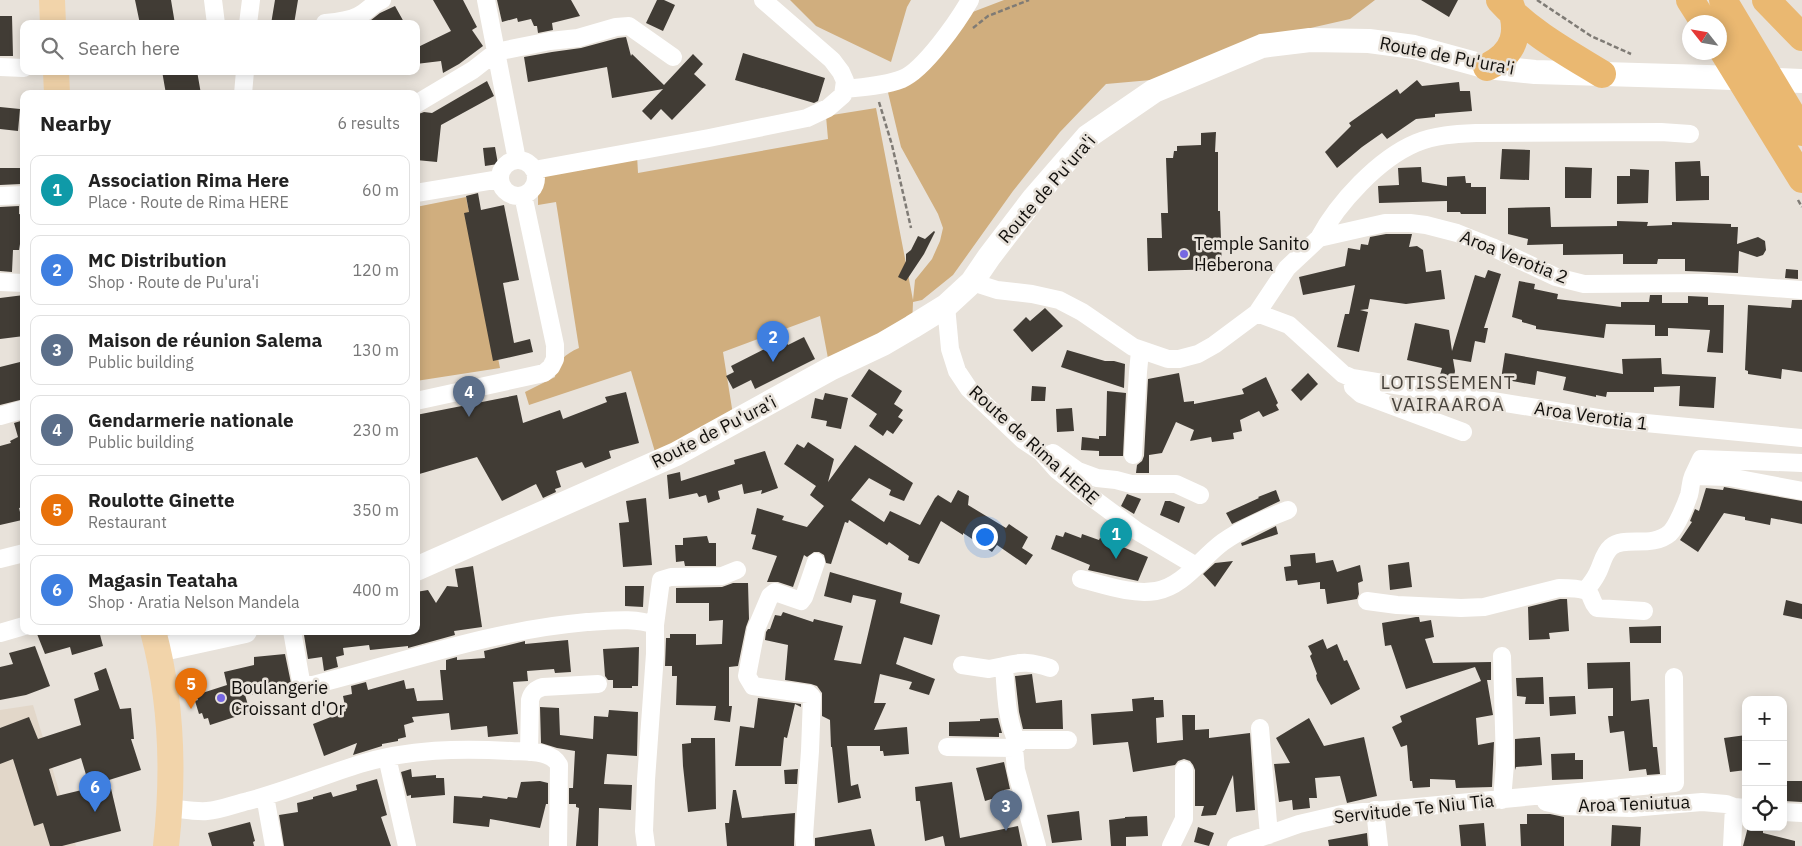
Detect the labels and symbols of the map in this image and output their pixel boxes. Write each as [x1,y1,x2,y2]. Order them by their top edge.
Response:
north arrow [1682,15,1727,60]
street label: Route de Pu'ura'i [1378,31,1517,80]
street label: Route de Pu'ura'i [993,129,1100,248]
street label: Aroa Verotia 2 [1457,224,1572,289]
place label: Temple Sanito Heberona [1194,232,1309,276]
marker: Temple Sanito Heberona [1178,248,1190,260]
pin: 2 [757,321,789,362]
district label: LOTISSEMENT VAIRAAROA [1380,370,1516,416]
pin: 4 [453,376,485,417]
street label: Route de Rima HERE [964,380,1104,509]
street label: Route de Pu'ura'i [648,390,780,473]
street label: Aroa Verotia 1 [1533,396,1649,435]
pin: 1 [1100,518,1132,559]
your location [972,524,998,550]
pin: 5 [175,668,207,709]
place label: Boulangerie Croissant d'Or [231,676,345,720]
marker: Boulangerie Croissant d'Or [215,692,227,704]
pin: 6 [79,771,111,812]
street label: Servitude Te Niu Tia [1333,789,1496,828]
pin: 3 [990,790,1022,831]
street label: Aroa Teniutua [1578,790,1691,817]

